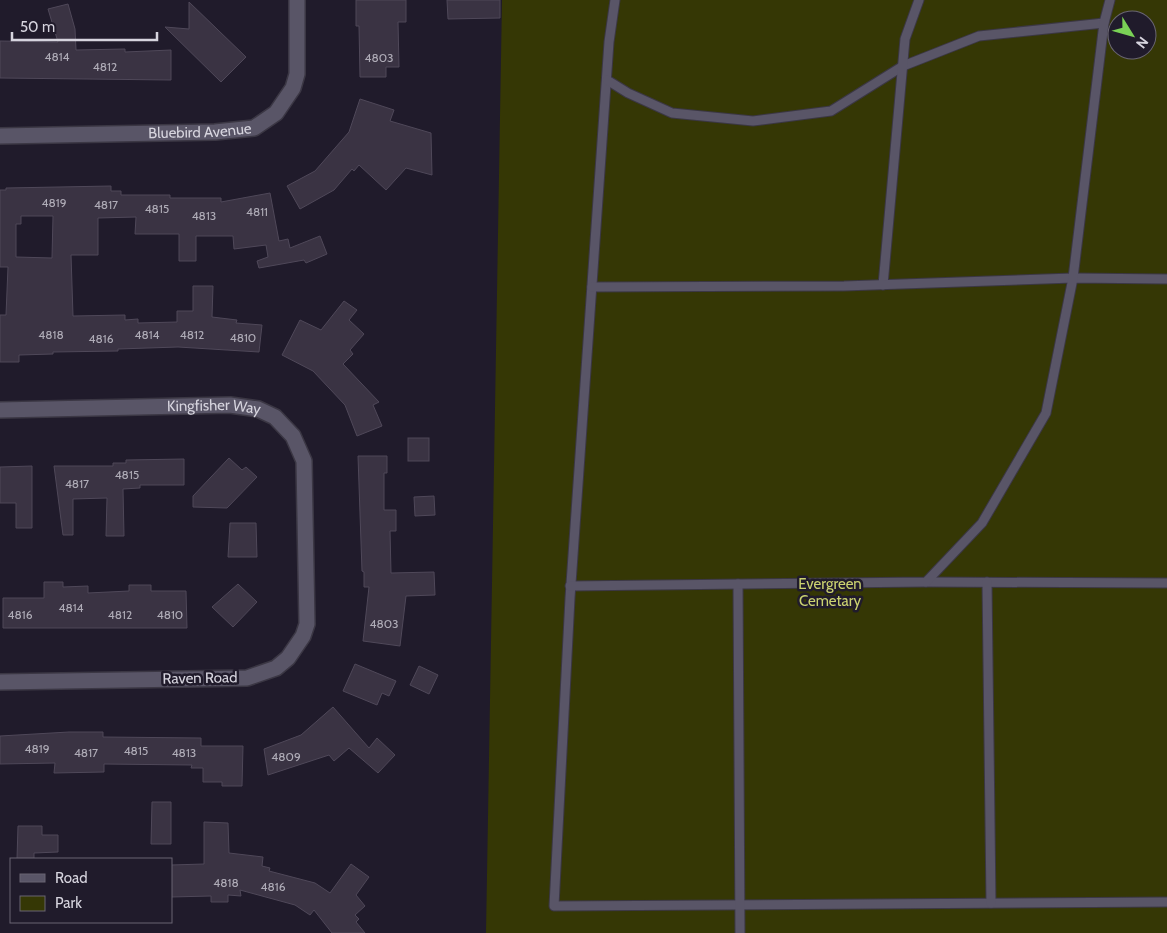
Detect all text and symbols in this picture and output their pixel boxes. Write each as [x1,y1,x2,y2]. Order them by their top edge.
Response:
scale bar [12,10,158,42]
north arrow [1107,10,1157,60]
text: 50 m [20,18,55,36]
text: N [1132,33,1153,52]
house number: 4814 [44,49,70,64]
house number: 4803 [364,50,394,65]
house number: 4812 [93,59,117,74]
street label: Bluebird Avenue [148,119,253,142]
house number: 4819 [42,195,67,210]
house number: 4817 [94,197,118,212]
house number: 4815 [145,201,169,216]
house number: 4811 [246,204,268,219]
house number: 4813 [192,208,216,223]
house number: 4818 [38,327,64,342]
house number: 4814 [134,327,160,342]
house number: 4812 [180,327,204,342]
house number: 4810 [230,330,256,345]
house number: 4816 [89,331,114,346]
street label: Kingfisher Way [167,396,262,418]
house number: 4815 [115,467,139,482]
house number: 4817 [65,476,89,491]
park label: Evergreen Cemetary [798,575,862,610]
house number: 4814 [58,600,84,615]
house number: 4816 [8,607,33,622]
house number: 4812 [108,607,132,622]
house number: 4810 [157,607,183,622]
house number: 4803 [369,616,399,631]
street label: Raven Road [162,668,238,688]
house number: 4819 [25,741,50,756]
house number: 4815 [124,743,148,758]
house number: 4817 [74,745,98,760]
house number: 4813 [172,745,196,760]
house number: 4809 [271,749,301,764]
legend [10,858,172,923]
text: Road [55,869,88,887]
house number: 4818 [213,875,239,890]
house number: 4816 [261,879,286,894]
text: Park [55,894,82,912]

